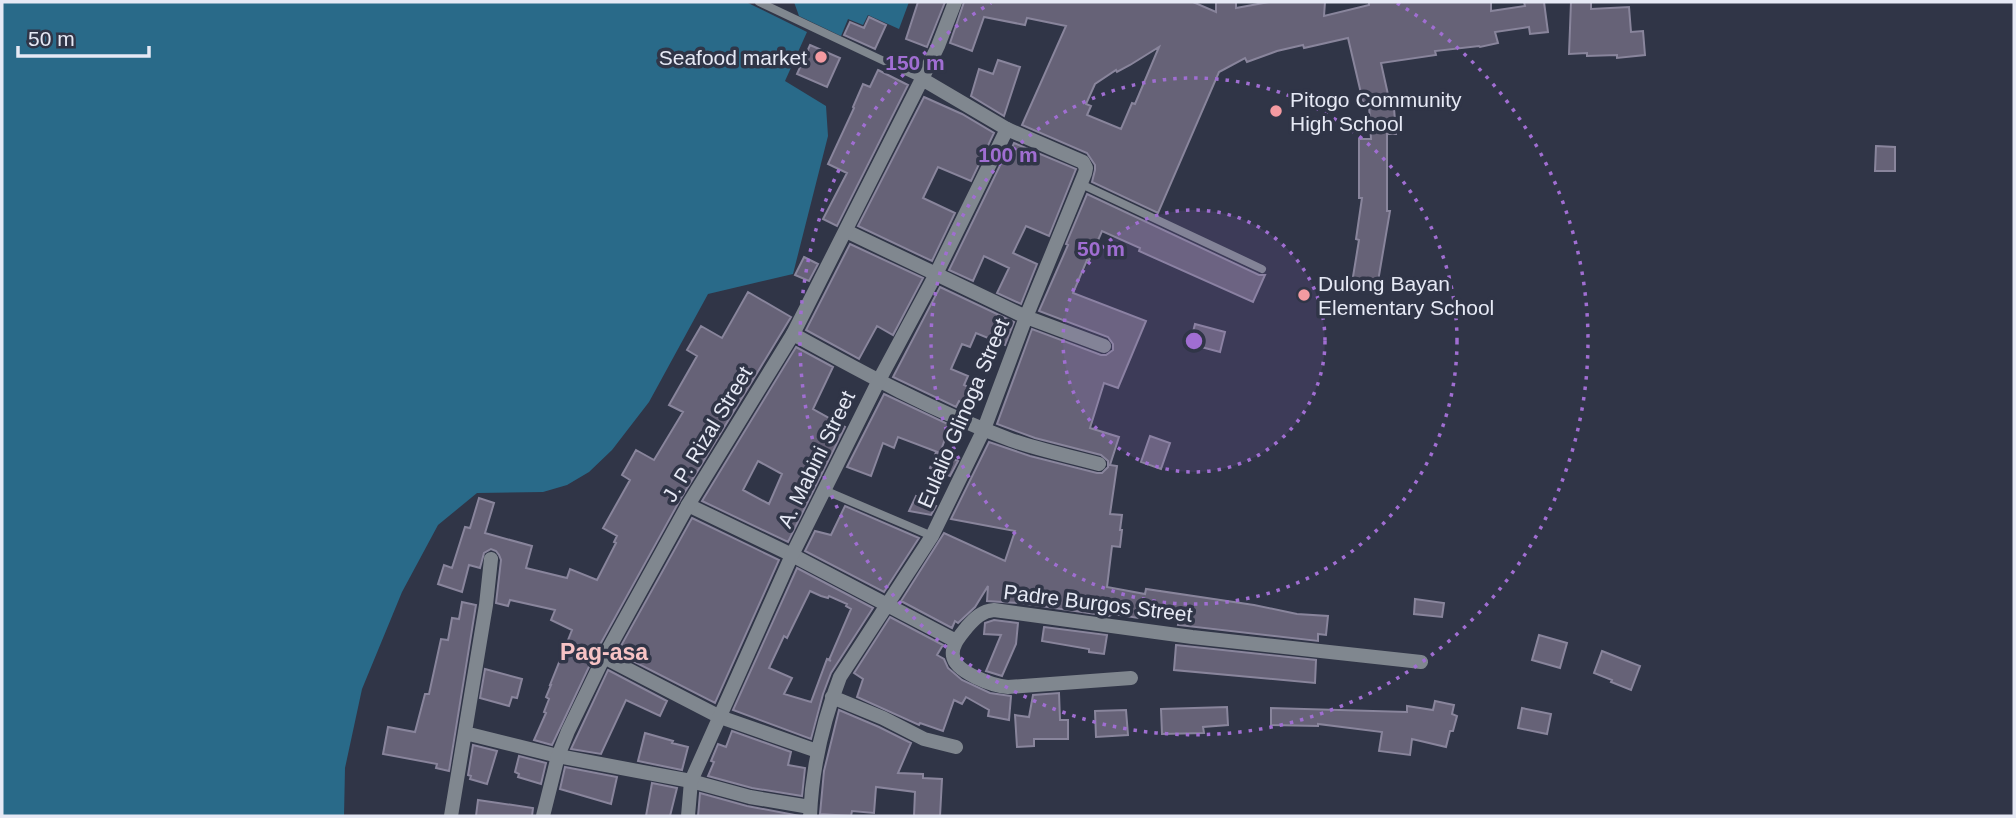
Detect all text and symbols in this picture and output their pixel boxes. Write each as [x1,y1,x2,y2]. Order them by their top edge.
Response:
scale bar [18,14,149,58]
text: 50 m [28,27,75,50]
place label: Seafood market [659,46,807,69]
marker: Seafood market [813,49,829,65]
text: 150 m [885,51,945,74]
place label: Pitogo Community High School [1290,88,1462,135]
marker: Pitogo Community High School [1268,103,1284,119]
text: 100 m [978,143,1038,166]
text: 50 m [1077,237,1125,260]
place label: Dulong Bayan Elementary School [1318,272,1494,319]
marker: Dulong Bayan Elementary School [1296,287,1312,303]
street label: Eulalio Glinoga Street [913,315,1013,511]
centre of rings [1182,329,1206,353]
street label: J. P. Rizal Street [658,362,757,506]
street label: A. Mabini Street [773,387,859,531]
street label: Padre Burgos Street [1002,580,1194,626]
district label: Pag-asa [560,639,648,665]

